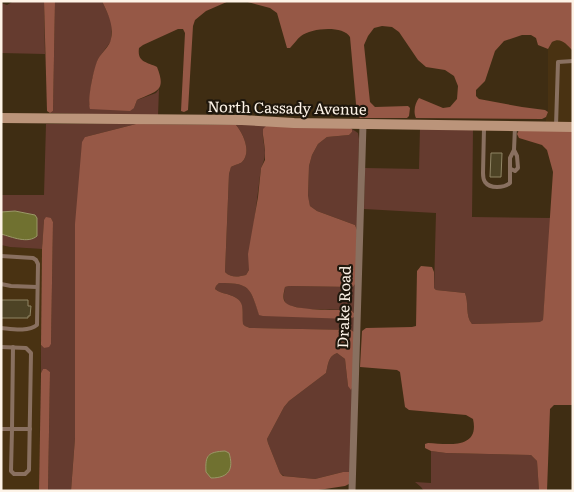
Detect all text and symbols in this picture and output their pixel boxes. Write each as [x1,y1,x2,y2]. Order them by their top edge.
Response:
street label: North Cassady Avenue [207,94,367,120]
street label: Drake Road [330,265,356,349]

